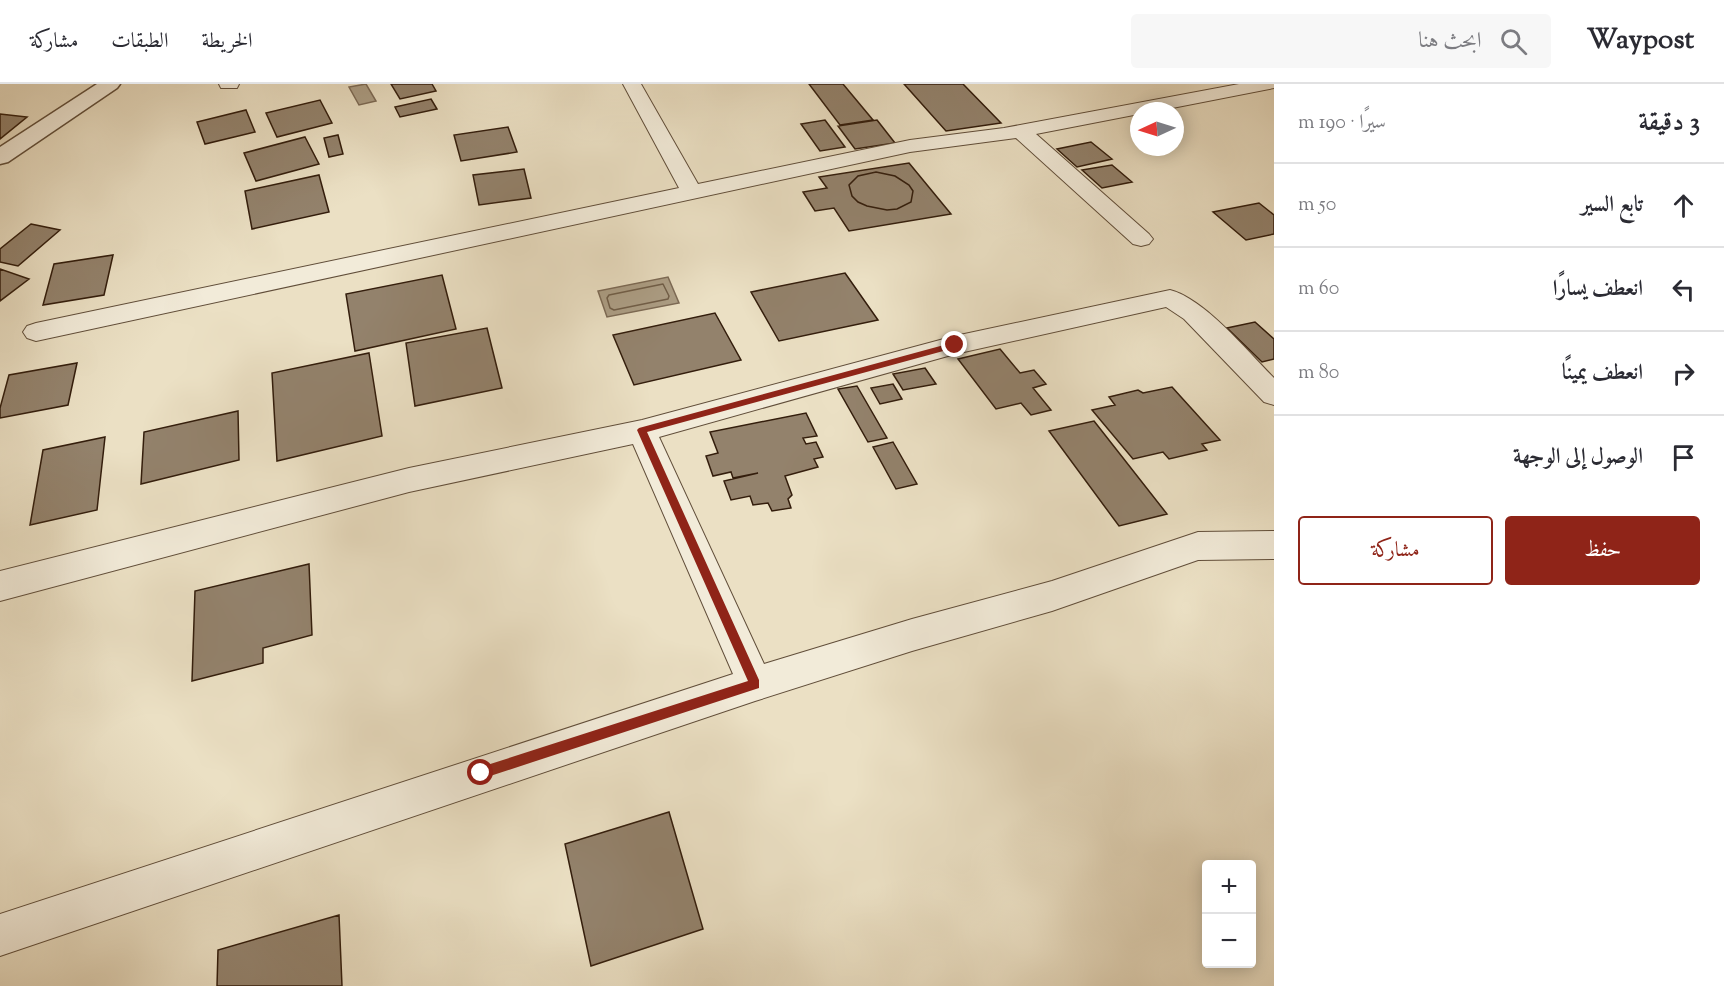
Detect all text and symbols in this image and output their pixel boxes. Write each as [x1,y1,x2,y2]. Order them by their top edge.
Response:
search box [1131,14,1551,68]
text: Waypost [1587,21,1694,61]
icon: search [1497,25,1530,58]
text: ابحث هنا [1418,26,1482,58]
text: مشاركة [30,27,78,57]
text: الطبقات [111,27,168,57]
text: الخريطة [201,27,253,57]
north arrow [1130,102,1184,156]
text: 3 دقيقة [1639,105,1700,142]
text: سيرًا · 190 m [1298,109,1386,138]
icon: ahead [1667,189,1700,222]
text: تابع السير [1581,190,1643,222]
text: 50 m [1298,191,1336,220]
icon: left [1667,273,1700,306]
text: انعطف يسارًا [1553,274,1643,306]
text: 60 m [1298,275,1339,304]
route end [941,331,967,357]
icon: right [1667,357,1700,390]
text: انعطف يمينًا [1562,358,1643,390]
text: 80 m [1298,359,1339,388]
icon: arrive [1667,441,1700,474]
text: الوصول إلى الوجهة [1513,442,1643,474]
button: مشاركة [1298,516,1493,585]
button: حفظ [1505,516,1700,585]
route start [467,759,493,785]
map controls [1202,860,1256,968]
button: + [1202,860,1256,914]
button: − [1202,914,1256,968]

